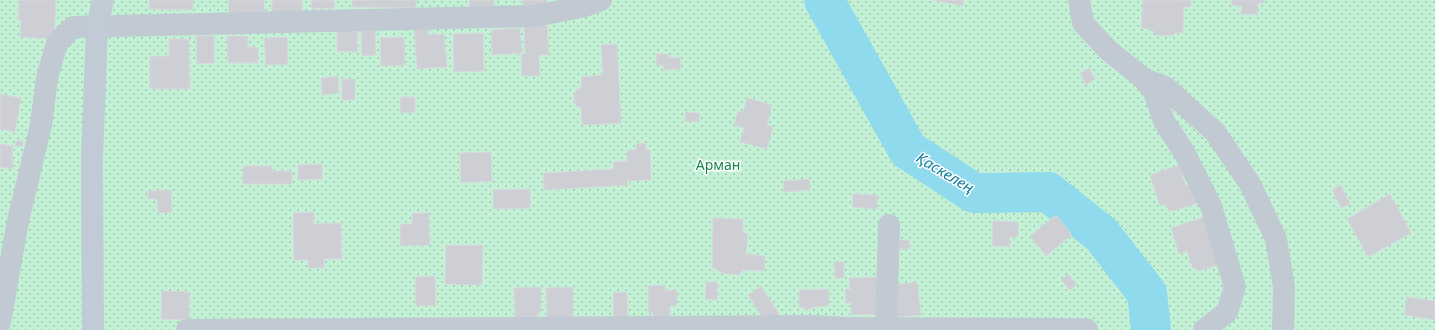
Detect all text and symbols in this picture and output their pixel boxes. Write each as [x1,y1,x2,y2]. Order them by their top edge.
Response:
water label: Қаскелең [913,147,978,197]
park label: Арман [696,155,740,174]

